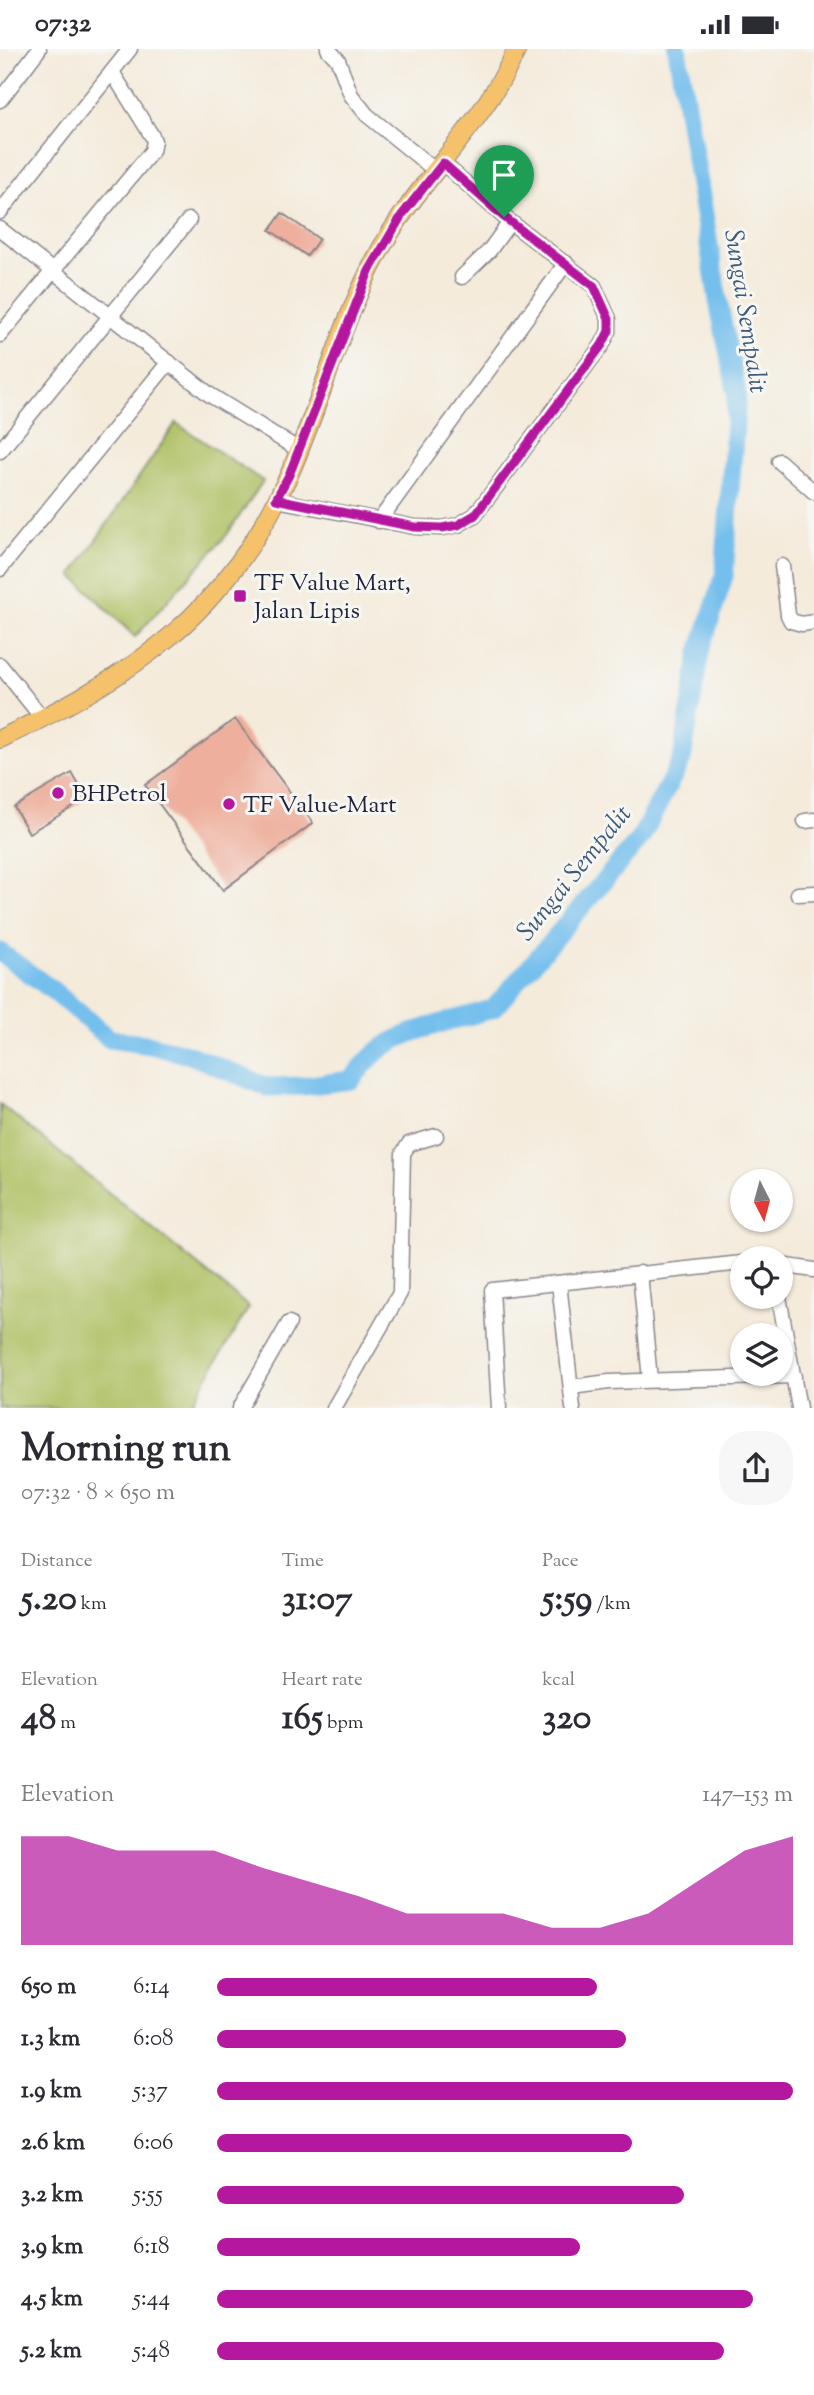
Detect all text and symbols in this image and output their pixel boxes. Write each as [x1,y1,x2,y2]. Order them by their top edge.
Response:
text: 07:32 [35,6,91,43]
pin [474,145,534,217]
icon: arrive [485,156,523,194]
water label: Sungai Sempalit [713,227,776,396]
place label: TF Value Mart, Jalan Lipis [252,567,411,629]
marker: TF Value Mart, Jalan Lipis [232,588,248,604]
place label: BHPetrol [72,778,167,812]
marker: BHPetrol [50,785,66,801]
place label: TF Value-Mart [243,789,397,823]
marker: TF Value-Mart [221,796,237,812]
water label: Sungai Sempalit [508,797,642,950]
north arrow [730,1169,793,1232]
map controls [730,1169,793,1386]
button: locate [730,1246,793,1309]
button: layers [730,1323,793,1386]
text: Morning run [21,1424,231,1478]
button: share [719,1431,793,1505]
text: 07:32 · 8 × 650 m [21,1477,175,1510]
text: Distance [21,1548,93,1575]
text: Time [282,1548,324,1575]
text: Pace [542,1548,579,1575]
text: 5.20 [21,1575,77,1626]
text: 31:07 [282,1575,353,1626]
text: 5:59 [542,1575,592,1626]
text: km [77,1591,107,1618]
text: /km [592,1591,631,1618]
text: Elevation [21,1667,98,1694]
text: Heart rate [282,1667,363,1694]
text: kcal [542,1667,575,1694]
text: 48 [21,1694,56,1745]
text: 165 [282,1694,323,1745]
text: 320 [542,1694,591,1745]
text: m [56,1710,76,1737]
text: bpm [323,1710,363,1737]
text: Elevation [21,1779,114,1812]
text: 147–153 m [702,1779,793,1812]
text: 650 m [21,1971,76,2004]
text: 6:14 [133,1971,170,2004]
text: 1.3 km [21,2023,80,2056]
text: 6:08 [133,2023,174,2056]
text: 1.9 km [21,2075,82,2108]
text: 5:37 [133,2075,168,2108]
text: 2.6 km [21,2127,85,2160]
text: 6:06 [133,2127,174,2160]
text: 3.2 km [21,2179,83,2212]
text: 5:55 [133,2179,163,2212]
text: 3.9 km [21,2231,83,2264]
text: 6:18 [133,2231,170,2264]
text: 4.5 km [21,2283,83,2316]
text: 5:44 [133,2283,170,2316]
text: 5.2 km [21,2335,82,2368]
text: 5:48 [133,2335,170,2368]

